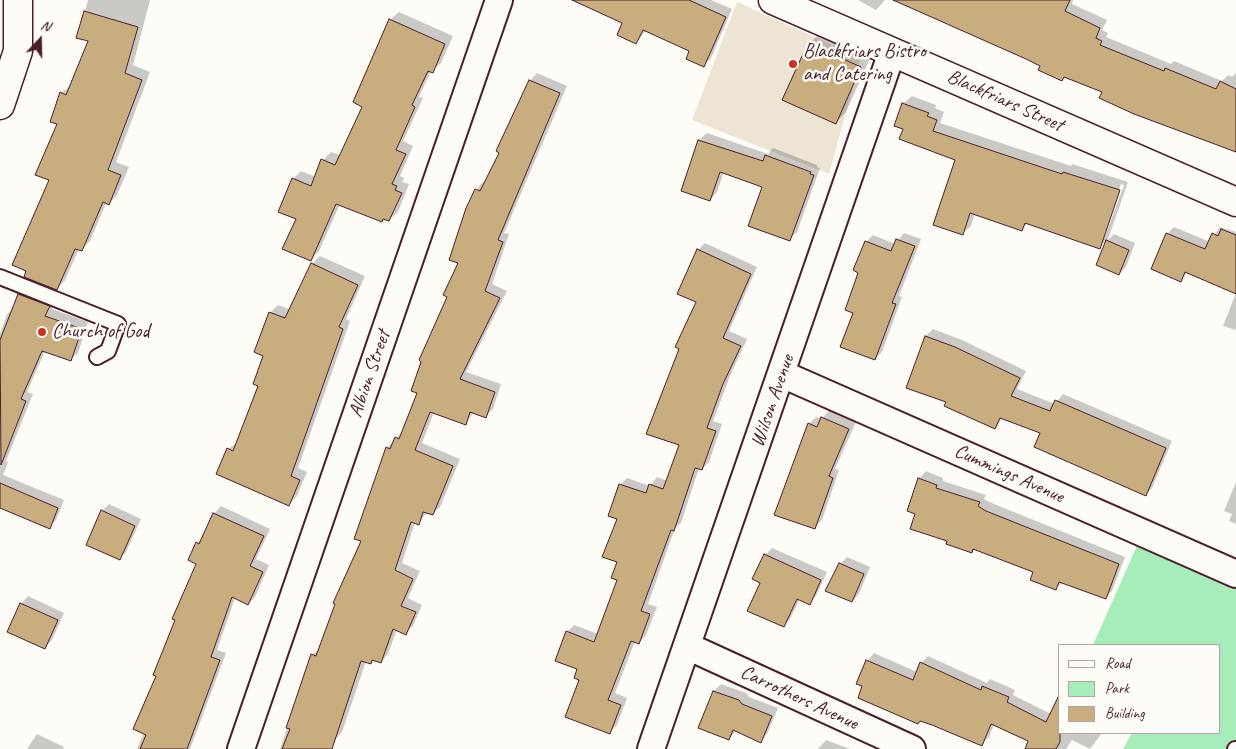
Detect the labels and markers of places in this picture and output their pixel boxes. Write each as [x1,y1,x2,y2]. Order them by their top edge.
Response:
place label: Blackfriars Bistro and Catering [803,40,926,87]
marker: Blackfriars Bistro and Catering [787,58,799,70]
place label: Church of God [52,320,149,344]
marker: Church of God [36,326,48,338]

